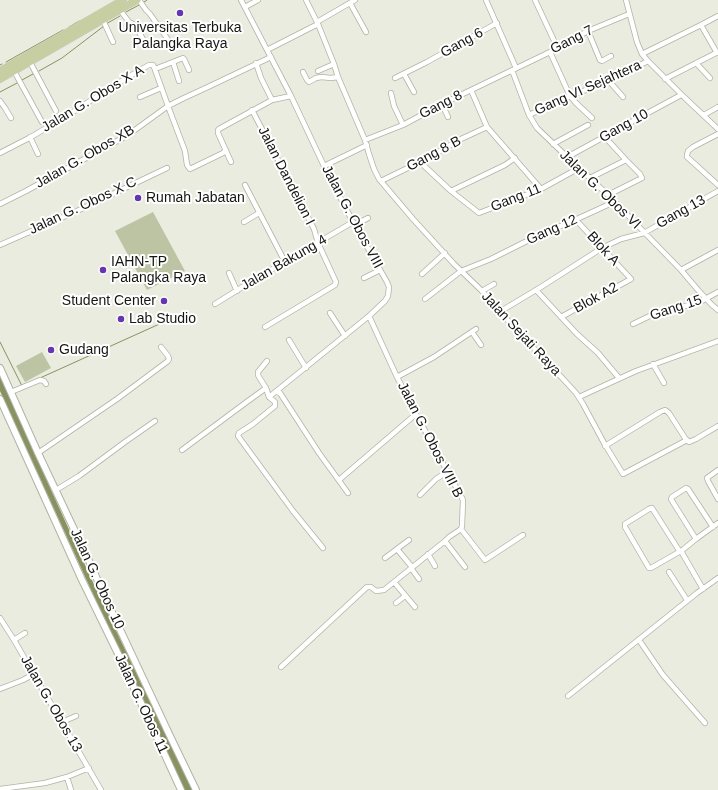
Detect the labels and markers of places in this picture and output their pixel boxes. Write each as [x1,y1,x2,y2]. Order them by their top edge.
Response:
marker: Universitas Terbuka Palangka Raya [175,8,185,18]
place label: Universitas Terbuka Palangka Raya [119,20,241,52]
place label: Rumah Jabatan [146,190,245,206]
marker: Rumah Jabatan [133,193,143,203]
place label: IAHN-TP Palangka Raya [111,254,206,286]
marker: IAHN-TP Palangka Raya [98,265,108,275]
place label: Student Center [62,293,156,309]
marker: Student Center [159,296,169,306]
place label: Lab Studio [129,311,196,327]
marker: Lab Studio [116,314,126,324]
place label: Gudang [59,342,109,358]
marker: Gudang [46,345,56,355]

